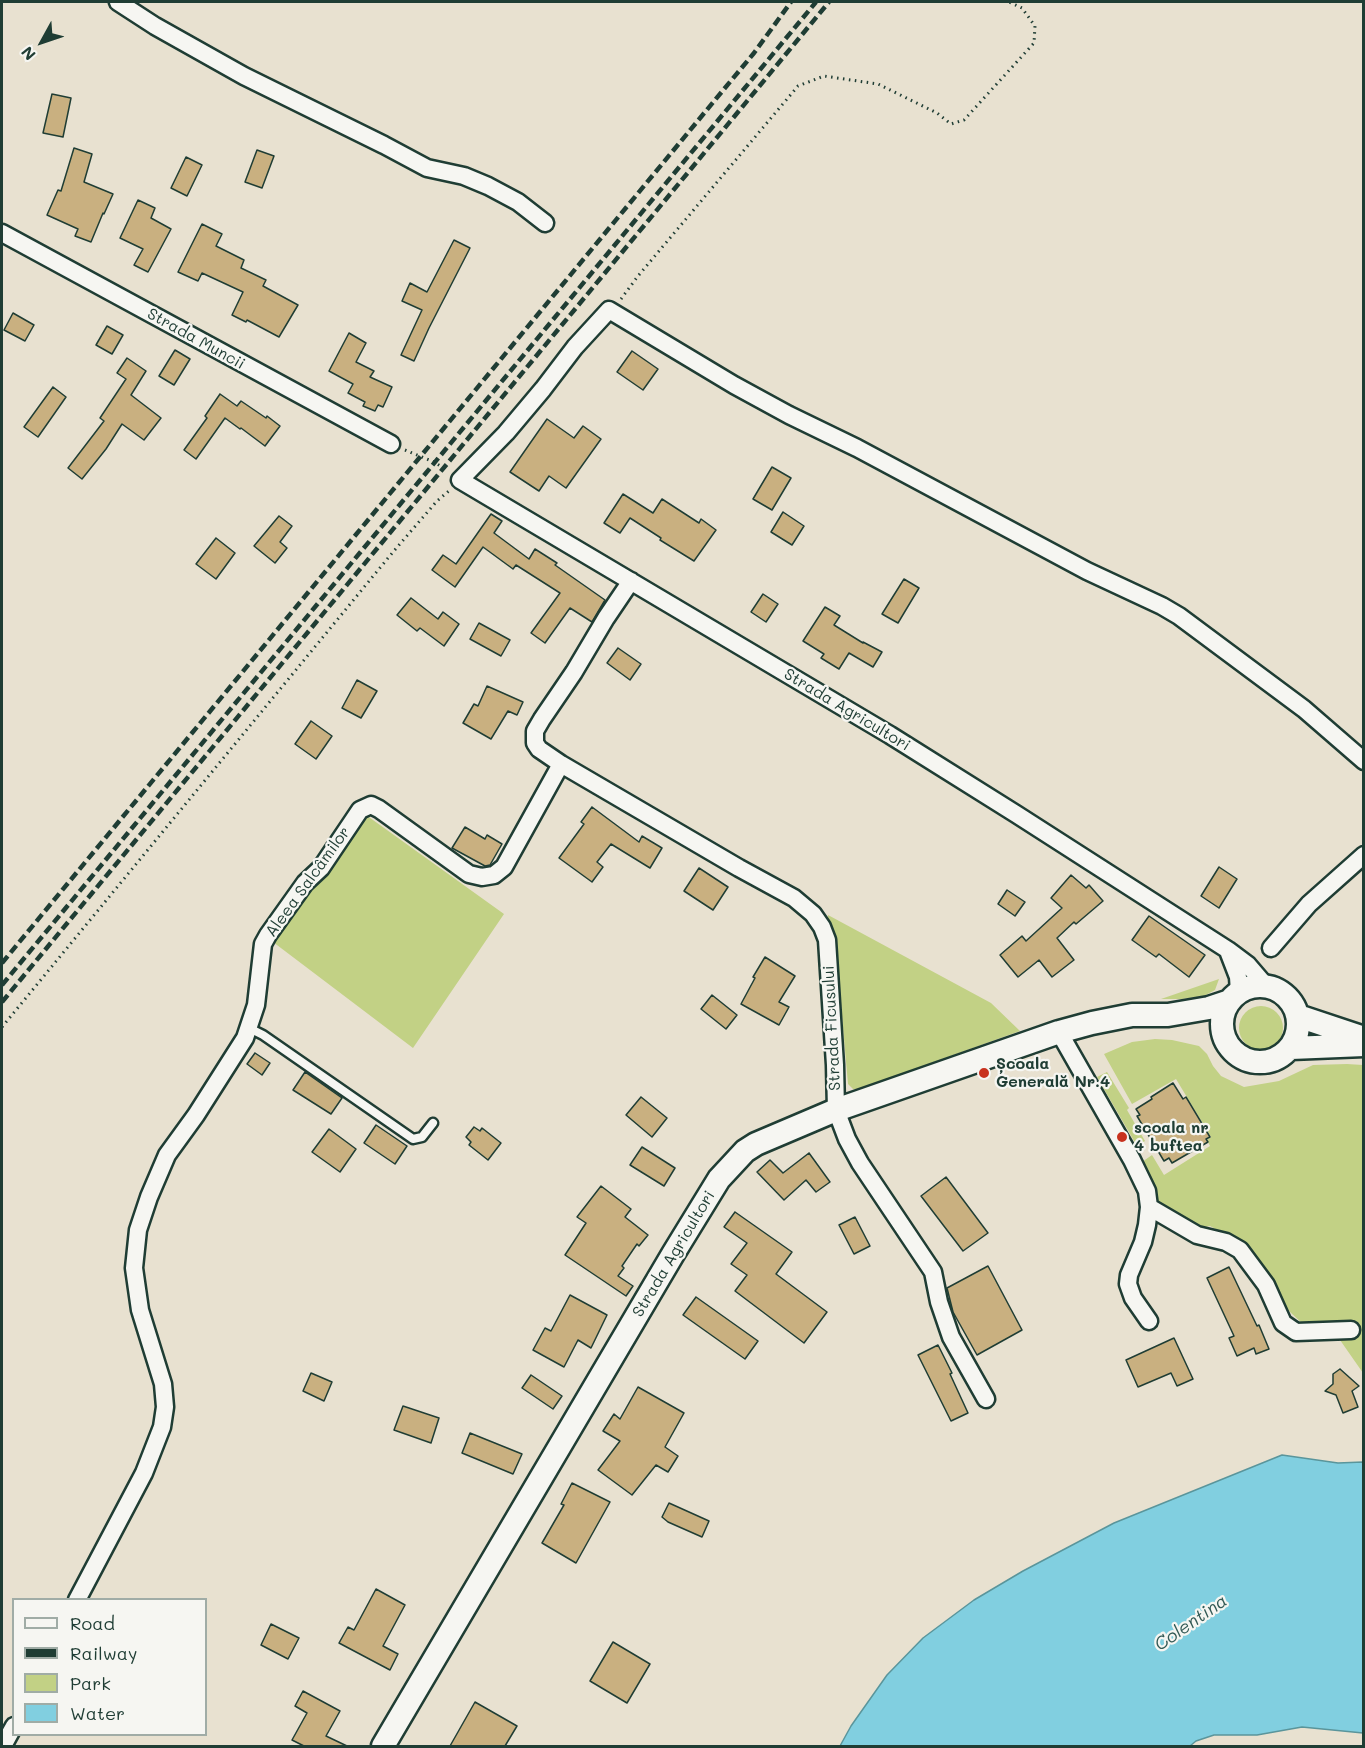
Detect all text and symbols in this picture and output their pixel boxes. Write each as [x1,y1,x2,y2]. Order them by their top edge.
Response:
north arrow [12,12,72,72]
text: N [16,42,40,65]
street label: Strada Muncii [144,304,248,374]
street label: Strada Agricultori [780,665,914,755]
street label: Aleea Salcâmilor [262,823,354,941]
street label: Strada Ficusului [819,965,845,1091]
place label: Școala Generală Nr.4 [996,1054,1110,1092]
marker: Școala Generală Nr.4 [977,1066,991,1080]
place label: scoala nr 4 buftea [1134,1118,1209,1156]
marker: scoala nr 4 buftea [1115,1130,1129,1144]
street label: Strada Agricultori [629,1187,719,1321]
water label: Colentina [1150,1590,1232,1656]
legend [12,1598,207,1736]
text: Road [70,1611,115,1635]
text: Railway [70,1641,137,1665]
text: Park [70,1671,111,1695]
text: Water [70,1701,125,1725]

